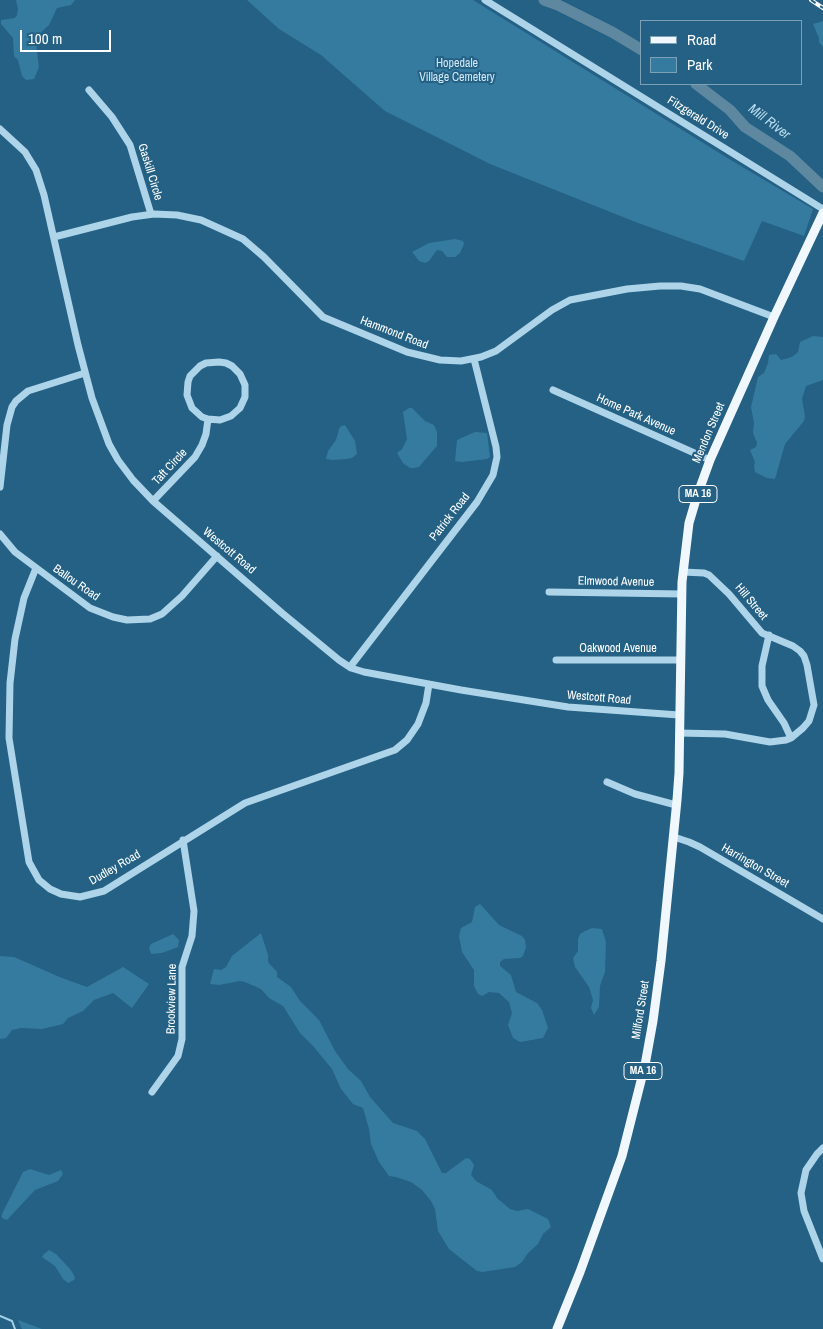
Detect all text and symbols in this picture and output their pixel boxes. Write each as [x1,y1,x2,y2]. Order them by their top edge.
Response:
scale bar [22,20,114,52]
legend [640,20,803,85]
text: 100 m [28,28,62,49]
text: Road [687,29,716,50]
text: Park [687,54,712,75]
park label: Hopedale Village Cemetery [419,57,495,85]
street label: Fitzgerald Drive [665,93,731,143]
water label: Mill River [745,101,793,143]
street label: Gaskill Circle [135,142,165,202]
street label: Hammond Road [358,313,430,353]
street label: Home Park Avenue [594,391,678,439]
street label: Mendon Street [690,400,728,466]
street label: Taft Circle [150,446,190,488]
road number: MA 16 [679,486,717,502]
street label: Patrick Road [427,490,473,544]
street label: Westcott Road [200,525,258,577]
street label: Ballou Road [50,562,102,604]
street label: Elmwood Avenue [578,574,654,590]
street label: Hill Street [732,581,770,623]
street label: Oakwood Avenue [579,642,657,656]
street label: Westcott Road [566,688,632,708]
street label: Harrington Street [719,841,791,891]
street label: Dudley Road [87,848,143,888]
street label: Brookview Lane [164,964,180,1034]
street label: Milford Street [629,980,653,1040]
road number: MA 16 [624,1062,662,1080]

